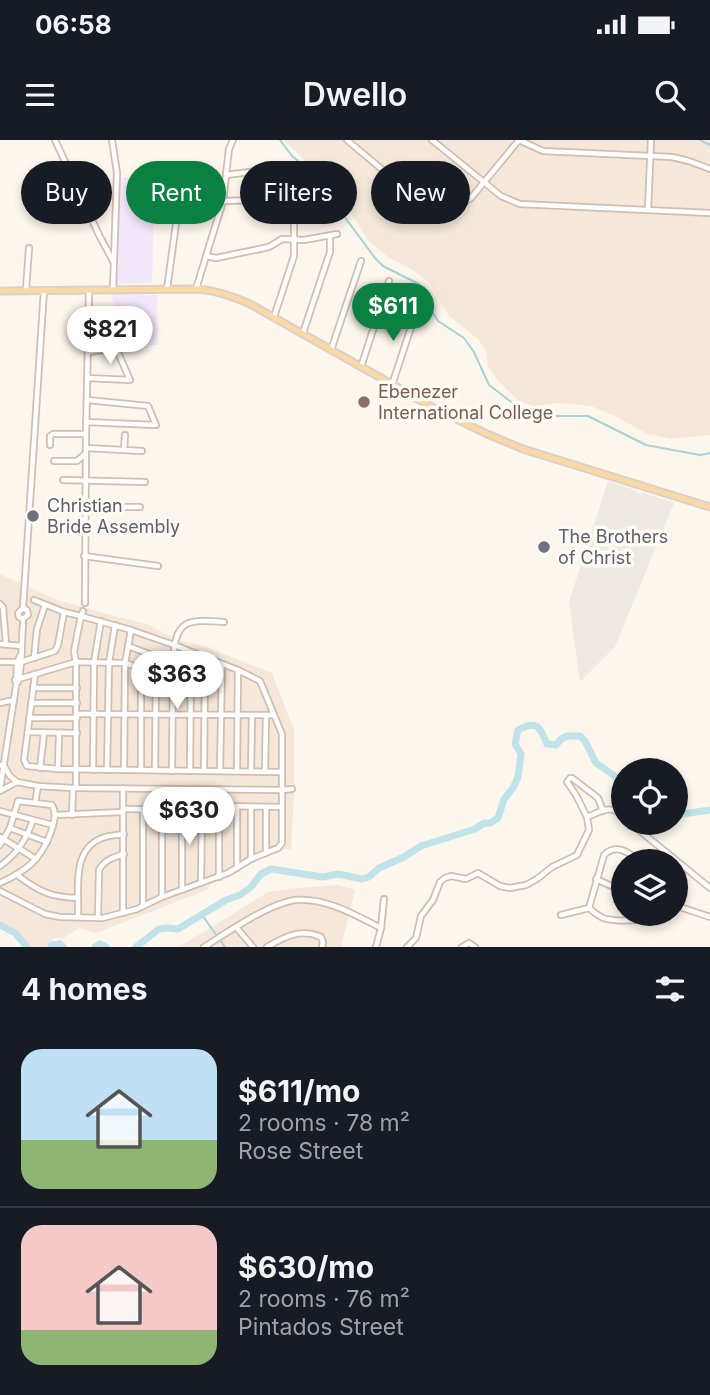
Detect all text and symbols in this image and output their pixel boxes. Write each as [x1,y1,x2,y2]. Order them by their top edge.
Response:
text: 06:58 [35,9,112,40]
text: Dwello [303,75,407,114]
icon: menu [21,76,59,114]
icon: search [651,76,689,114]
chip: Buy [21,161,112,224]
chip: Rent [126,161,226,224]
chip: Filters [240,161,357,224]
chip: New [371,161,470,224]
pin: $611 [352,284,434,343]
text: $611 [368,292,418,320]
pin: $821 [69,306,151,366]
text: $821 [83,315,137,343]
place label: Ebenezer International College [378,381,553,423]
marker: Ebenezer International College [356,394,372,410]
place label: Christian Bride Assembly [47,495,180,537]
marker: Christian Bride Assembly [25,508,41,524]
place label: The Brothers of Christ [558,526,668,568]
marker: The Brothers of Christ [536,539,552,555]
pin: $363 [136,652,218,711]
text: $363 [147,660,207,688]
map controls [611,758,688,926]
button: locate [611,758,688,835]
pin: $630 [148,788,230,847]
text: $630 [159,796,219,824]
button: layers [611,849,688,926]
icon: filters [651,970,689,1008]
text: 4 homes [21,971,148,1007]
text: $611/mo [238,1073,360,1109]
icon: home [77,1077,161,1161]
text: 2 rooms · 78 m² [238,1109,410,1137]
text: Rose Street [238,1137,363,1165]
text: $630/mo [238,1249,374,1285]
icon: home [77,1253,161,1337]
text: 2 rooms · 76 m² [238,1285,410,1313]
text: Pintados Street [238,1313,404,1341]

